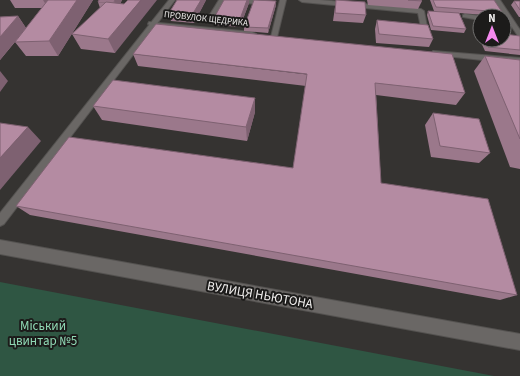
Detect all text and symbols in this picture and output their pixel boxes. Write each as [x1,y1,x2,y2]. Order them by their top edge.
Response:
street label: ПРОВУЛОК ЩЕДРИКА [163,8,249,30]
north arrow [472,8,512,48]
text: N [488,11,496,26]
street label: ВУЛИЦЯ НЬЮТОНА [206,277,315,313]
park label: Міський цвинтар №5 [9,317,77,350]

